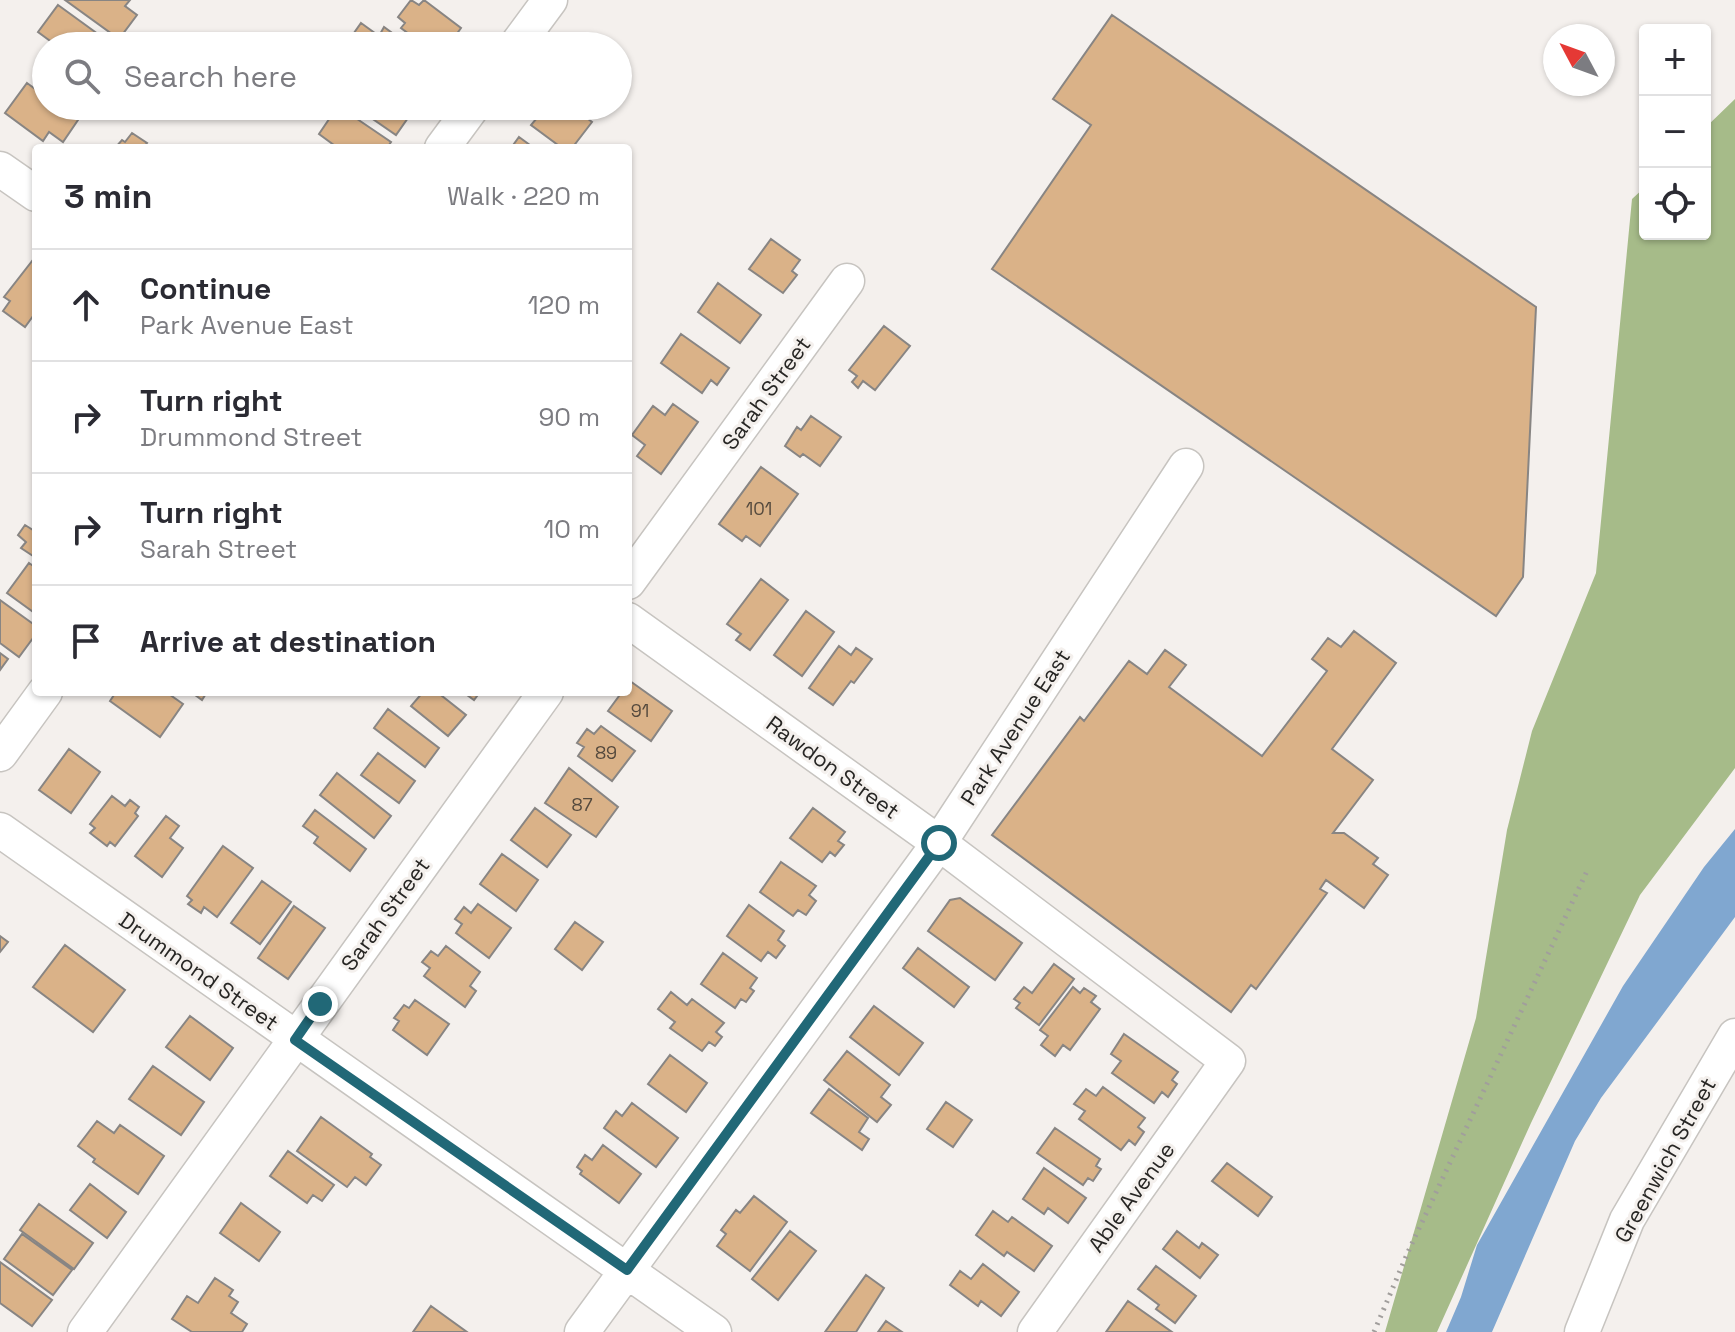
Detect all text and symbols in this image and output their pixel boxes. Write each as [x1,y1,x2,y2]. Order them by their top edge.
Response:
north arrow [1543,24,1615,96]
map controls [1639,24,1711,240]
button: + [1639,24,1711,96]
search box [32,32,632,120]
icon: search [60,54,104,98]
text: Search here [124,57,297,96]
button: − [1639,96,1711,168]
button: locate [1639,168,1711,240]
text: 3 min [64,175,152,218]
text: Walk · 220 m [447,179,600,213]
text: Continue [140,269,271,308]
icon: ahead [64,283,108,327]
text: 120 m [528,288,600,322]
text: Park Avenue East [140,308,354,342]
street label: Sarah Street [716,331,816,455]
text: Turn right [140,381,283,420]
icon: right [64,395,108,439]
text: 90 m [538,400,600,434]
text: Drummond Street [140,420,363,454]
text: Turn right [140,493,283,532]
house number: 101 [746,497,772,520]
icon: right [64,507,108,551]
text: 10 m [543,512,600,546]
text: Sarah Street [140,532,297,566]
icon: arrive [64,619,108,663]
text: Arrive at destination [140,622,436,661]
street label: Park Avenue East [954,644,1076,810]
house number: 91 [631,699,649,722]
street label: Rawdon Street [761,709,905,825]
house number: 89 [595,741,617,764]
house number: 87 [571,793,593,816]
route start [921,825,957,861]
street label: Sarah Street [335,852,435,976]
street label: Drummond Street [114,906,284,1036]
route end [302,986,338,1022]
street label: Greenwich Street [1608,1073,1722,1247]
street label: Able Avenue [1082,1136,1180,1258]

